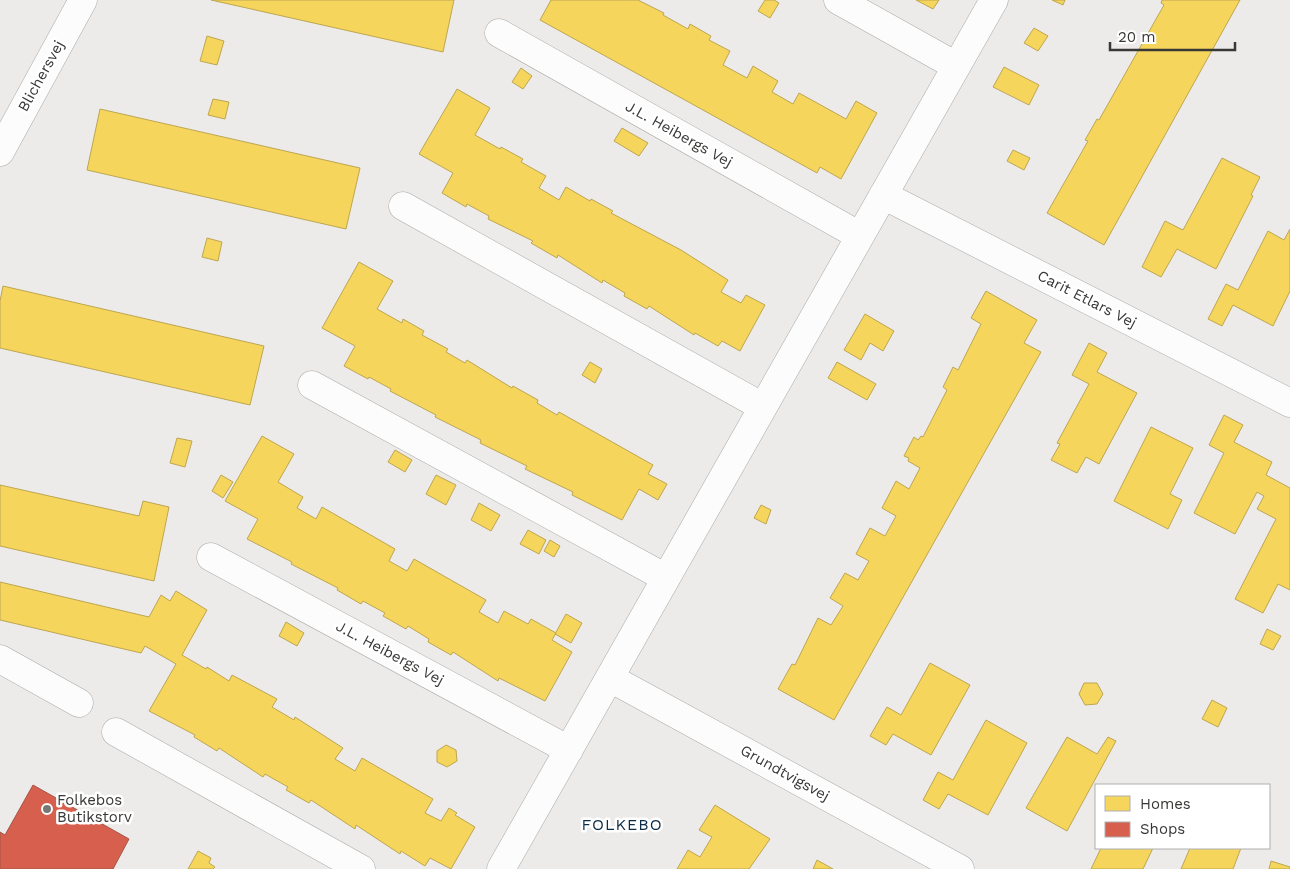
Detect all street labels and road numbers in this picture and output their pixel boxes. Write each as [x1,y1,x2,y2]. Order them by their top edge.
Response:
street label: Blichersvej [14,37,68,115]
street label: J.L. Heibergs Vej [622,97,736,171]
street label: Carit Etlars Vej [1034,266,1140,332]
street label: J.L. Heibergs Vej [333,617,447,689]
street label: Grundtvigsvej [737,741,833,805]

